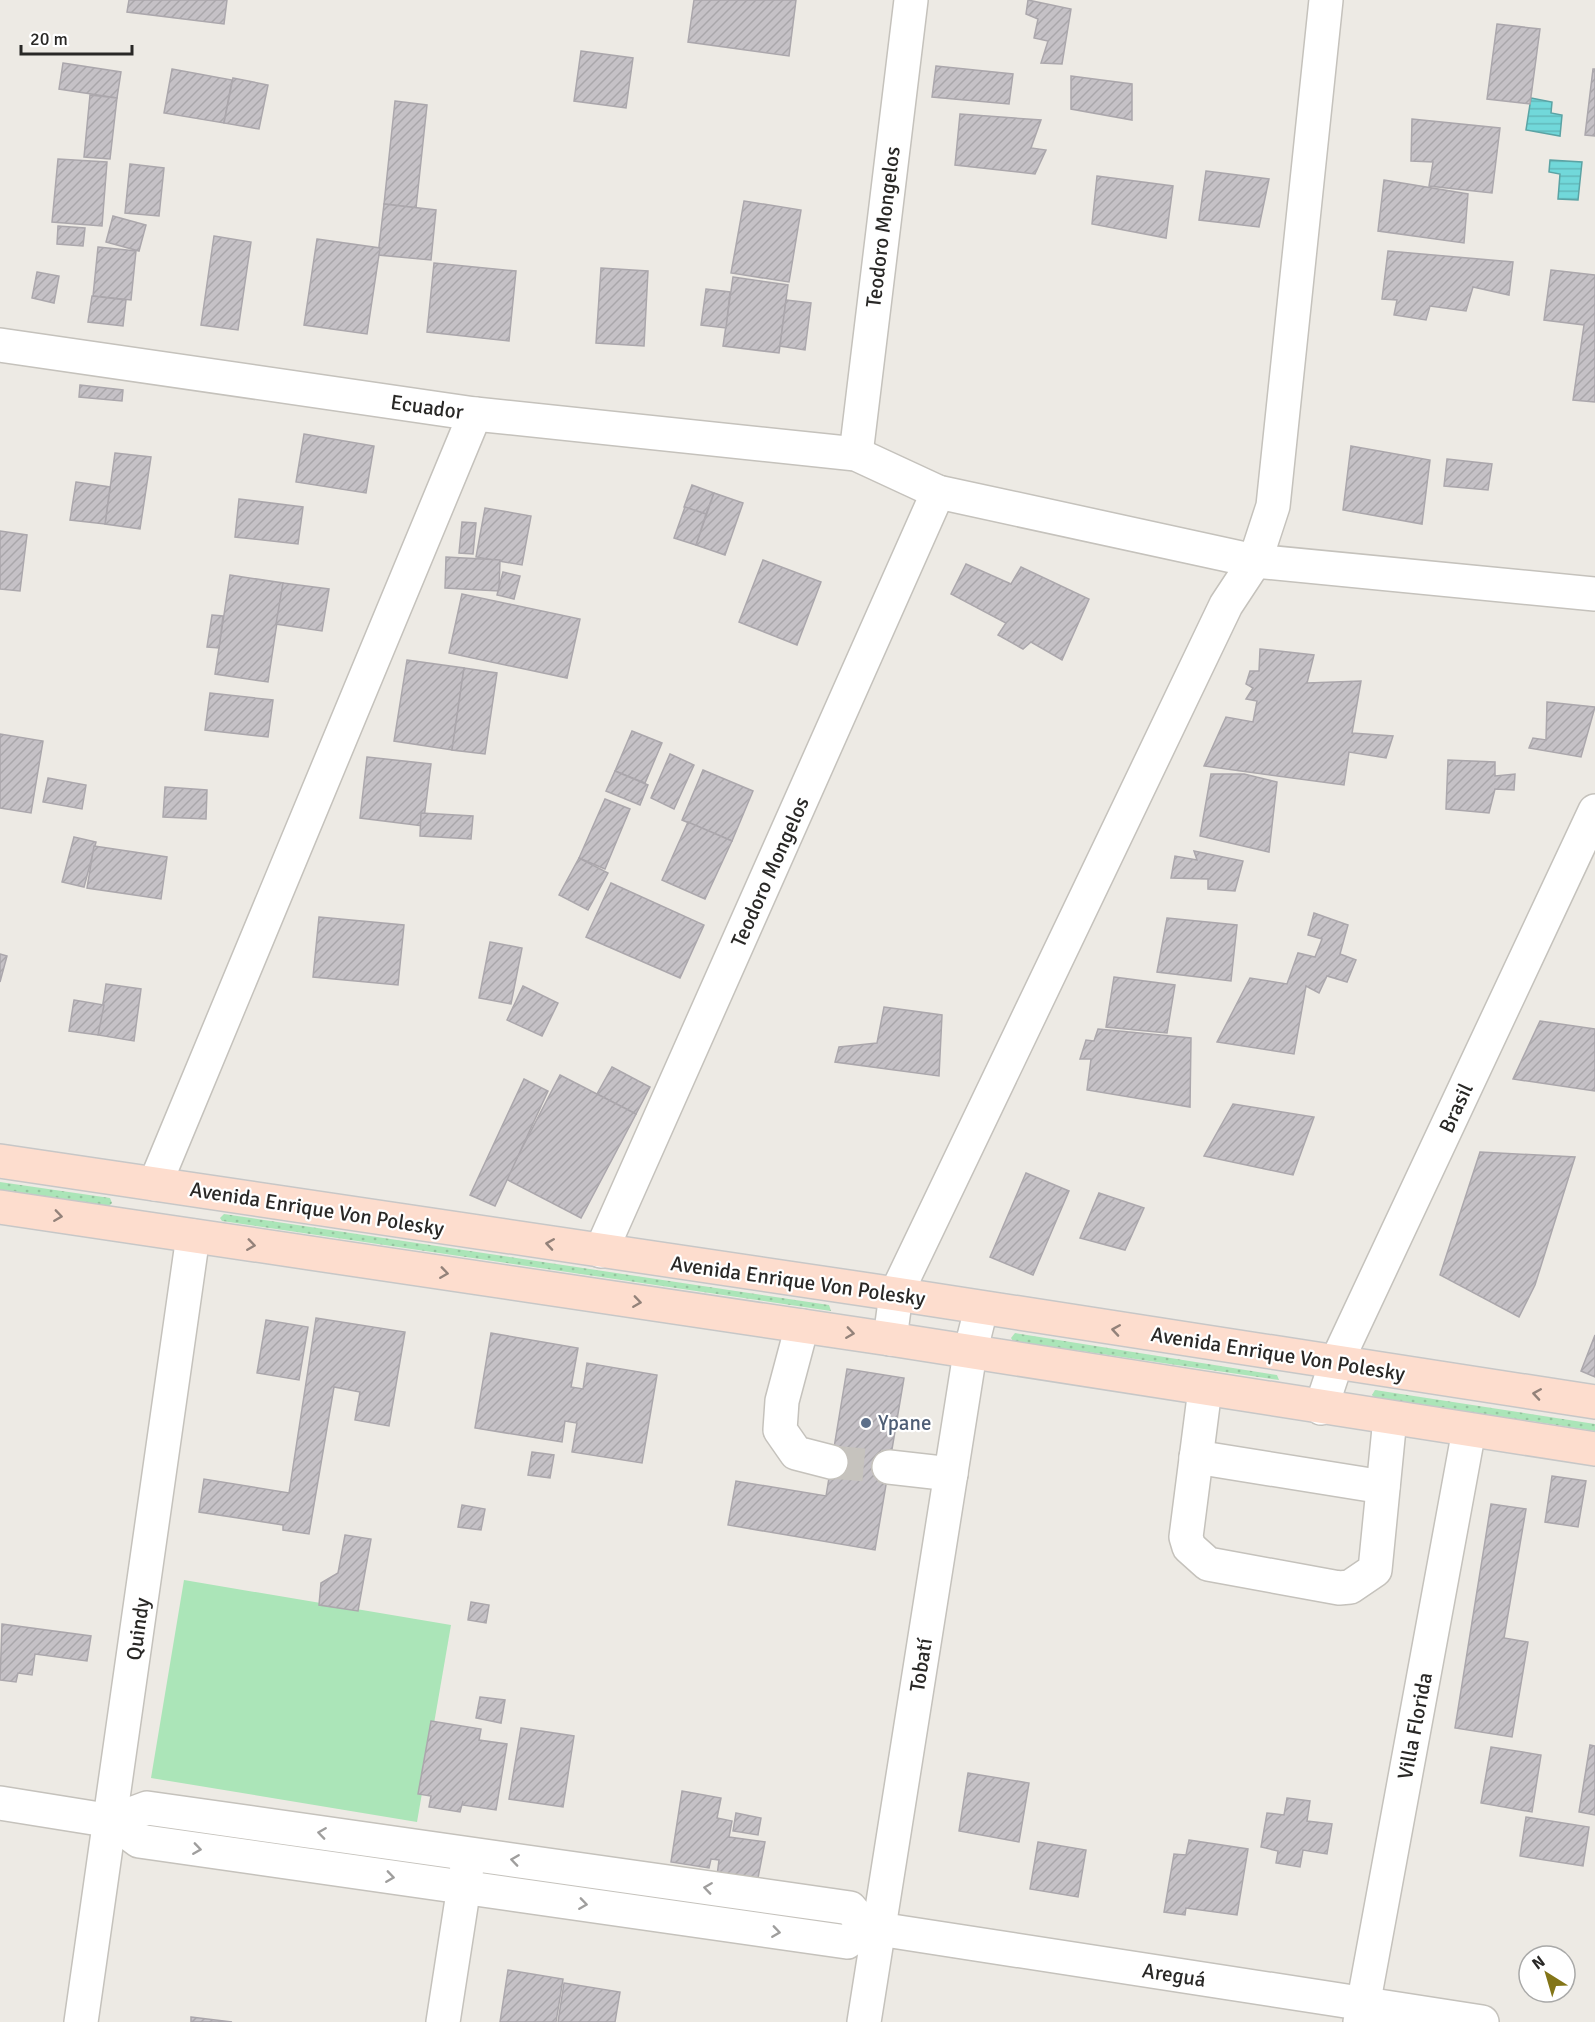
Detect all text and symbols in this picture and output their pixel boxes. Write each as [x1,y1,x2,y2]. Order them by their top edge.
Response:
scale bar [21,18,132,56]
text: 20 m [30,28,68,50]
street label: Teodoro Mongelos [860,145,906,309]
street label: Ecuador [389,389,465,425]
street label: Teodoro Mongelos [725,793,815,951]
street label: Brasil [1433,1079,1479,1137]
street label: Avenida Enrique Von Polesky [188,1176,446,1242]
one-way arrow [52,1209,62,1222]
one-way arrow [246,1238,255,1250]
one-way arrow [545,1238,554,1250]
street label: Avenida Enrique Von Polesky [669,1250,927,1312]
one-way arrow [439,1267,448,1279]
one-way arrow [632,1295,641,1307]
street label: Avenida Enrique Von Polesky [1149,1321,1407,1387]
one-way arrow [1111,1324,1121,1336]
one-way arrow [845,1326,855,1339]
one-way arrow [1533,1388,1542,1400]
place label: Ypane [878,1410,931,1436]
marker: Ypane [859,1416,873,1430]
street label: Quindy [121,1596,155,1662]
street label: Tobatí [904,1636,938,1694]
street label: Villa Florida [1392,1670,1438,1782]
one-way arrow [318,1827,327,1839]
one-way arrow [192,1842,202,1854]
one-way arrow [511,1855,520,1867]
one-way arrow [385,1870,395,1882]
one-way arrow [704,1882,713,1894]
one-way arrow [578,1898,588,1910]
one-way arrow [771,1926,781,1938]
north arrow [1517,1944,1577,2004]
text: N [1528,1951,1549,1974]
street label: Areguá [1140,1957,1208,1993]

